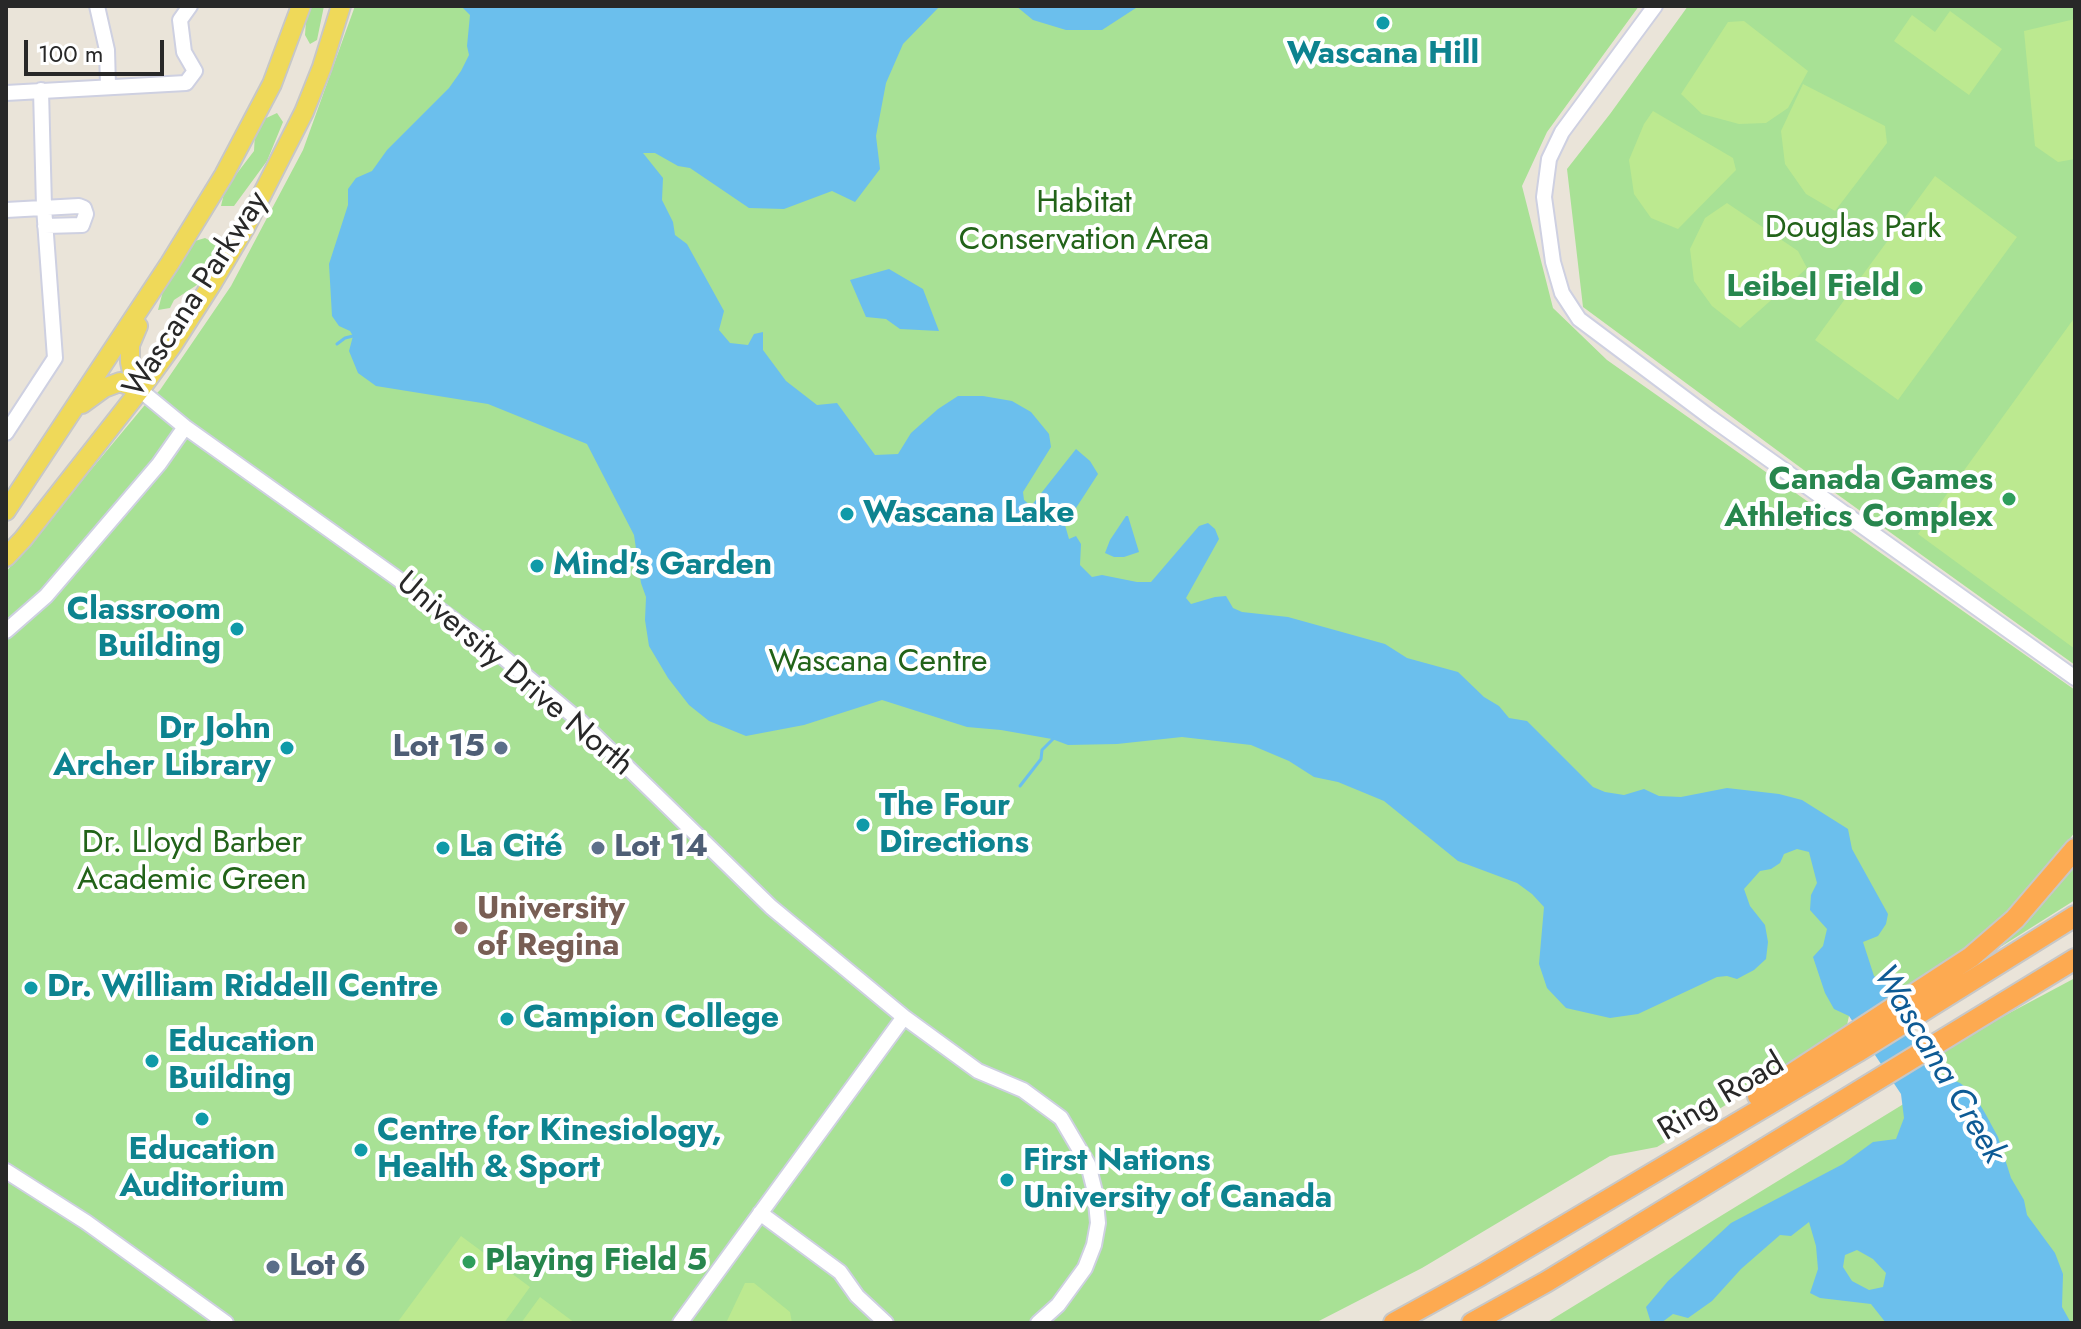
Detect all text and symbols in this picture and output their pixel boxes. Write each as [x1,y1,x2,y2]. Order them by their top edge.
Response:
marker: Wascana Hill [1374,14,1392,32]
scale bar [28,24,168,74]
text: 100 m [38,36,104,71]
place label: Wascana Hill [1287,36,1479,74]
street label: Wascana Parkway [116,185,278,405]
park label: Habitat Conservation Area [959,185,1209,260]
park label: Douglas Park [1765,210,1941,248]
place label: Leibel Field [1726,269,1900,307]
marker: Leibel Field [1907,279,1925,297]
place label: Canada Games Athletics Complex [1724,462,1993,537]
marker: Canada Games Athletics Complex [2000,490,2018,508]
place label: Wascana Lake [863,495,1074,533]
marker: Wascana Lake [838,505,856,523]
place label: Mind's Garden [553,547,772,585]
marker: Mind's Garden [528,557,546,575]
street label: University Drive North [388,565,640,785]
place label: Classroom Building [67,592,221,667]
marker: Classroom Building [228,620,246,638]
park label: Wascana Centre [768,644,988,682]
place label: Dr John Archer Library [53,711,271,786]
place label: Lot 15 [393,729,485,767]
marker: Dr John Archer Library [278,739,296,757]
marker: Lot 15 [492,739,510,757]
place label: The Four Directions [879,788,1029,863]
marker: The Four Directions [854,816,872,834]
park label: Dr. Lloyd Barber Academic Green [77,825,307,900]
place label: La Cité [459,829,563,867]
place label: Lot 14 [614,829,708,867]
marker: La Cité [434,839,452,857]
marker: Lot 14 [589,839,607,857]
place label: University of Regina [477,891,625,966]
marker: University of Regina [452,919,470,937]
water label: Wascana Creek [1863,958,2013,1172]
place label: Dr. William Riddell Centre [47,969,438,1007]
marker: Dr. William Riddell Centre [22,979,40,997]
place label: Campion College [523,1000,779,1038]
marker: Campion College [498,1010,516,1028]
place label: Education Building [168,1024,315,1099]
street label: Ring Road [1652,1046,1792,1150]
marker: Education Building [143,1052,161,1070]
marker: Education Auditorium [193,1110,211,1128]
place label: Centre for Kinesiology, Health & Sport [377,1113,722,1188]
place label: Education Auditorium [119,1132,285,1207]
marker: Centre for Kinesiology, Health & Sport [352,1141,370,1159]
place label: First Nations University of Canada [1023,1143,1332,1218]
marker: First Nations University of Canada [998,1171,1016,1189]
place label: Playing Field 5 [485,1243,707,1281]
place label: Lot 6 [289,1248,366,1286]
marker: Playing Field 5 [460,1253,478,1271]
marker: Lot 6 [264,1258,282,1276]

